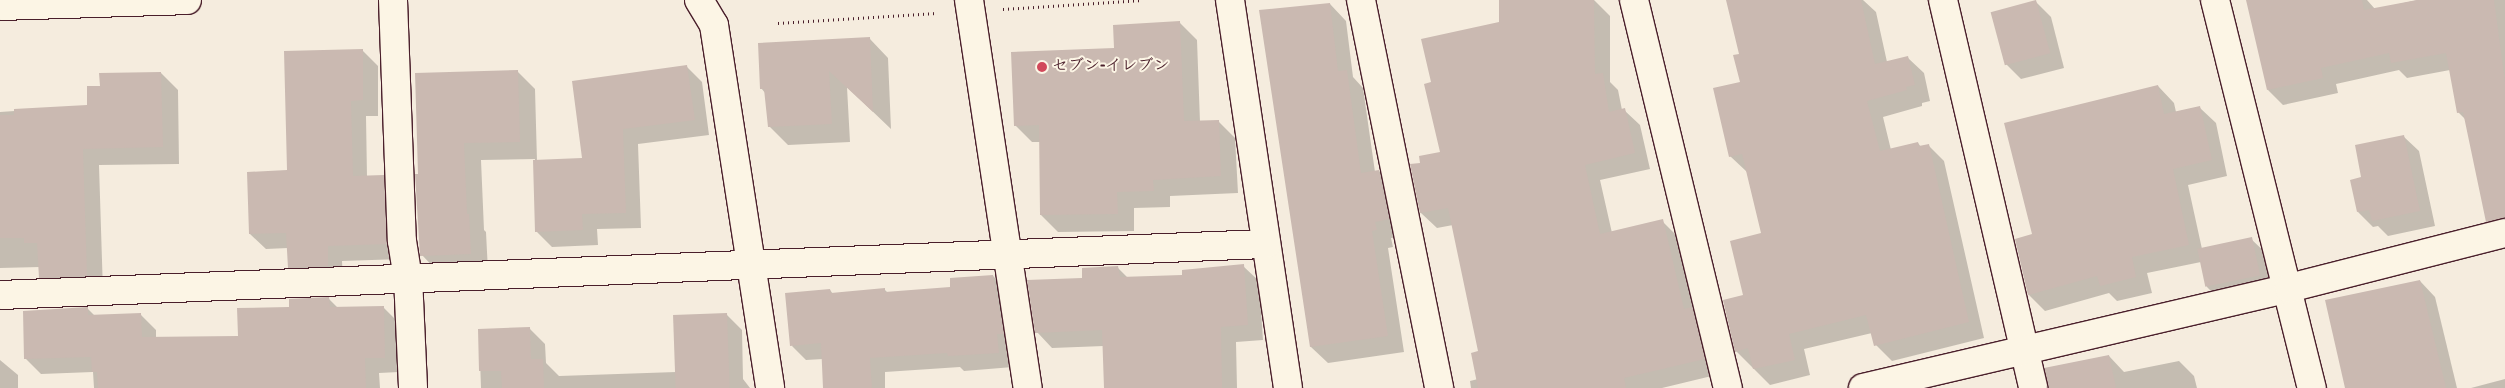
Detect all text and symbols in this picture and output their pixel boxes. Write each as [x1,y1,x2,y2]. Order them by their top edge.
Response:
place label: セブン-イレブン [1052,57,1169,77]
marker: セブン-イレブン [1036,61,1048,73]

